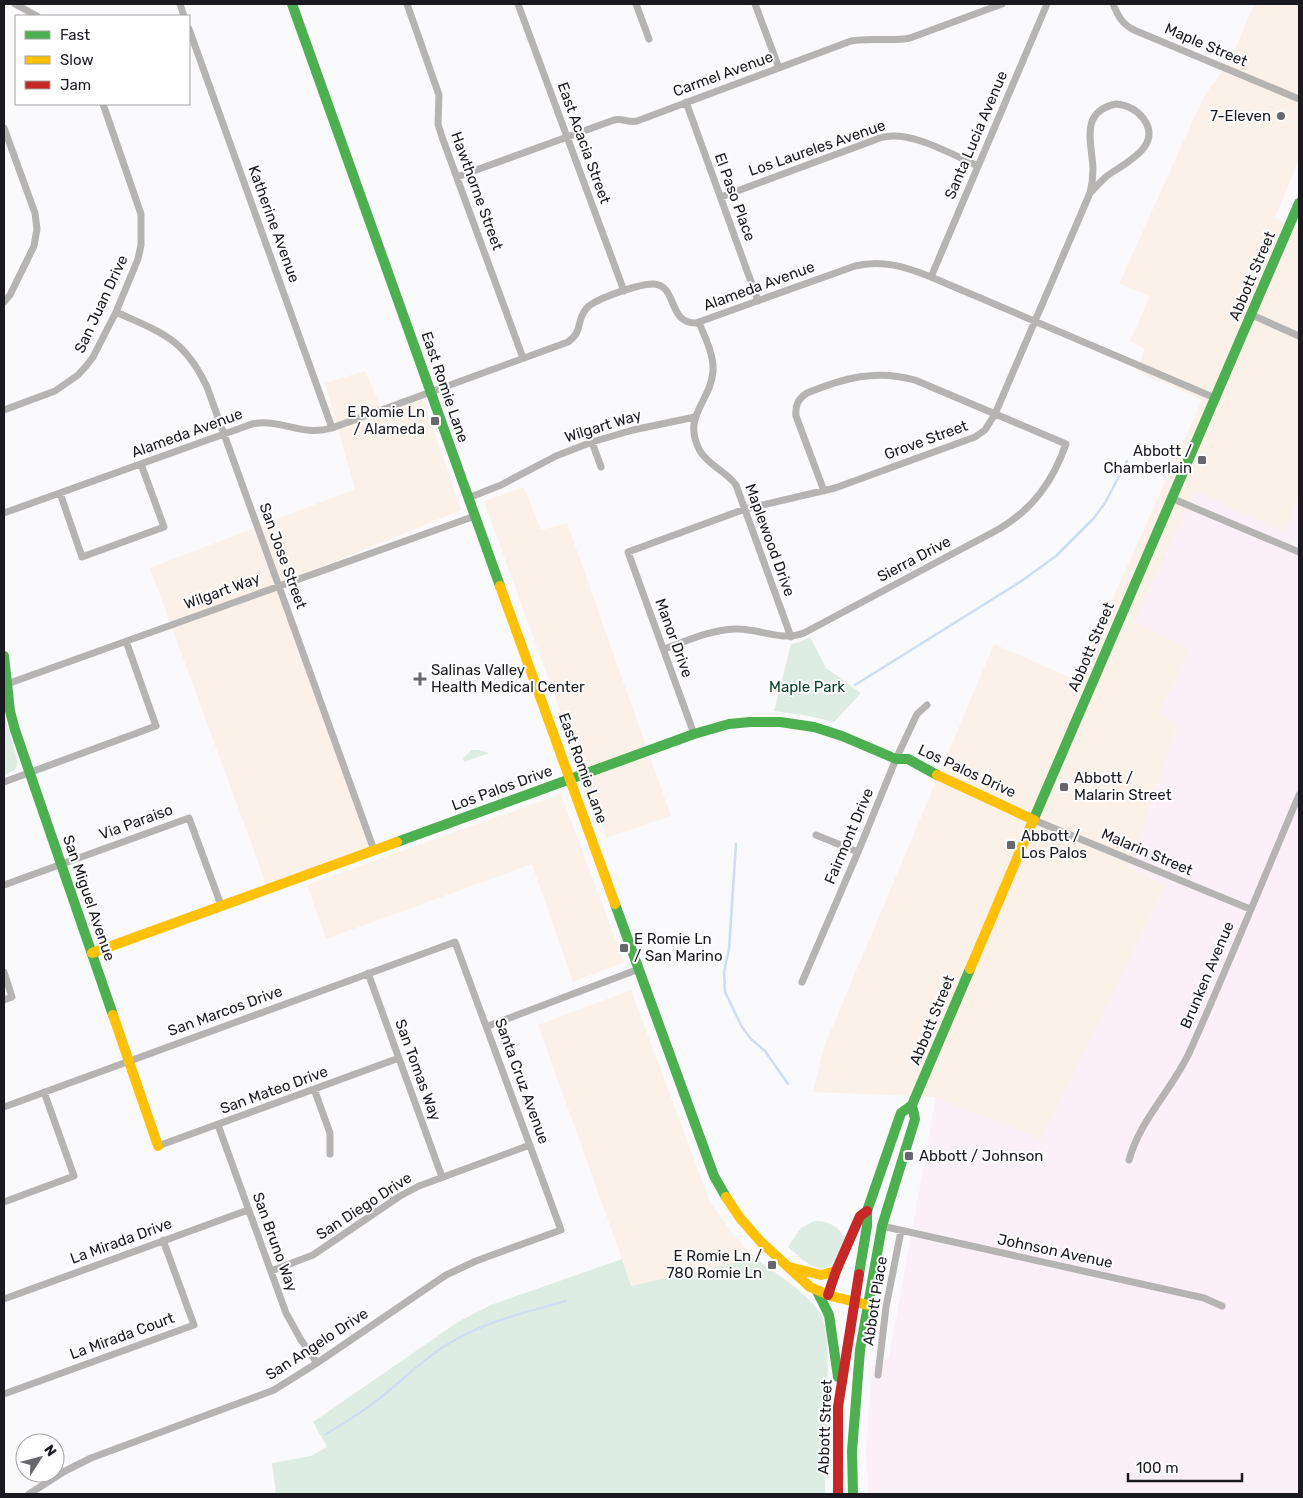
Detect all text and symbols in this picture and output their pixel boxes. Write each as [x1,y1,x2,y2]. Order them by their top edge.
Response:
legend [15,15,190,105]
street label: Maple Street [1162,19,1250,71]
text: Fast [60,26,90,44]
street label: Carmel Avenue [671,48,775,100]
text: Slow [60,51,93,69]
street label: Santa Lucia Avenue [941,68,1011,202]
text: Jam [60,76,91,94]
street label: East Acacia Street [554,80,614,206]
place label: 7-Eleven [1210,107,1271,125]
marker: 7-Eleven [1275,110,1287,122]
street label: Los Laureles Avenue [746,116,888,180]
street label: Hawthorne Street [447,129,507,253]
street label: El Paso Place [711,151,759,243]
street label: Katherine Avenue [244,163,304,285]
street label: Abbott Street [1225,229,1279,323]
street label: San Juan Drive [70,252,132,356]
street label: Alameda Avenue [701,258,817,314]
street label: East Romie Lane [418,329,472,445]
place label: E Romie Ln / Alameda [347,403,425,438]
street label: Alameda Avenue [129,405,245,461]
street label: Wilgart Way [562,406,644,446]
marker: E Romie Ln / Alameda [429,415,441,427]
street label: Grove Street [882,417,970,463]
place label: Abbott / Chamberlain [1104,442,1192,477]
marker: Abbott / Chamberlain [1196,454,1208,466]
street label: Maplewood Drive [741,481,799,599]
street label: San Jose Street [255,500,311,612]
street label: Sierra Drive [874,532,954,586]
street label: Wilgart Way [182,569,262,613]
street label: Manor Drive [651,596,697,680]
street label: Abbott Street [1064,600,1118,694]
place label: Salinas Valley Health Medical Center [431,661,585,696]
marker: Salinas Valley Health Medical Center [413,672,427,686]
park label: Maple Park [769,678,845,696]
street label: East Romie Lane [555,710,611,826]
street label: Los Palos Drive [915,741,1019,801]
street label: Los Palos Drive [449,761,555,815]
place label: Abbott / Malarin Street [1074,769,1172,804]
marker: Abbott / Malarin Street [1058,781,1070,793]
street label: Fairmont Drive [821,785,877,887]
street label: Via Paraiso [97,800,175,844]
street label: Malarin Street [1099,825,1196,879]
place label: Abbott / Los Palos [1021,827,1087,862]
street label: San Miguel Avenue [59,833,119,963]
marker: Abbott / Los Palos [1005,839,1017,851]
street label: Brunken Avenue [1176,919,1238,1031]
place label: E Romie Ln / San Marino [634,930,723,965]
marker: E Romie Ln / San Marino [618,942,630,954]
street label: Abbott Street [906,972,958,1068]
street label: San Marcos Drive [165,982,285,1040]
street label: Santa Cruz Avenue [491,1016,553,1146]
street label: San Tomas Way [391,1017,445,1123]
street label: San Mateo Drive [218,1062,330,1118]
place label: Abbott / Johnson [919,1147,1043,1165]
marker: Abbott / Johnson [903,1150,915,1162]
street label: San Diego Drive [313,1168,415,1244]
street label: San Bruno Way [249,1190,301,1294]
street label: La Mirada Drive [68,1214,174,1268]
street label: Johnson Avenue [996,1230,1114,1272]
place label: E Romie Ln / 780 Romie Ln [667,1247,762,1282]
street label: Abbott Place [859,1255,891,1347]
marker: E Romie Ln / 780 Romie Ln [766,1259,778,1271]
street label: San Angelo Drive [262,1304,372,1384]
street label: La Mirada Court [67,1309,177,1363]
street label: Abbott Street [814,1379,836,1475]
north arrow [15,1433,65,1483]
text: N [40,1442,60,1460]
scale bar [1128,1450,1242,1482]
text: 100 m [1136,1459,1178,1477]

